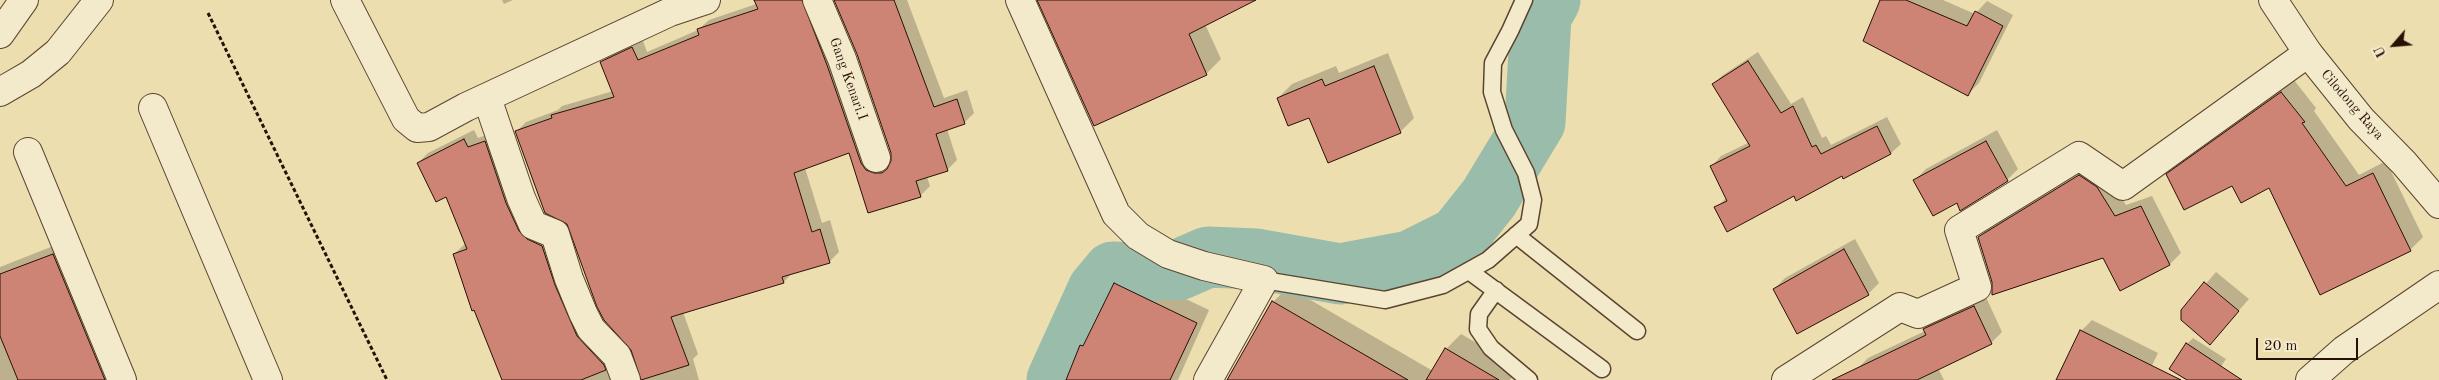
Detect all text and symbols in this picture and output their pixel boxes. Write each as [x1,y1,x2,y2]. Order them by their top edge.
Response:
north arrow [2369,20,2419,70]
street label: Gang Kenari.I [825,35,871,123]
text: U [2372,44,2389,60]
street label: Cilodong Raya [2317,66,2387,144]
scale bar [2259,328,2362,360]
text: 20 m [2264,339,2298,354]

